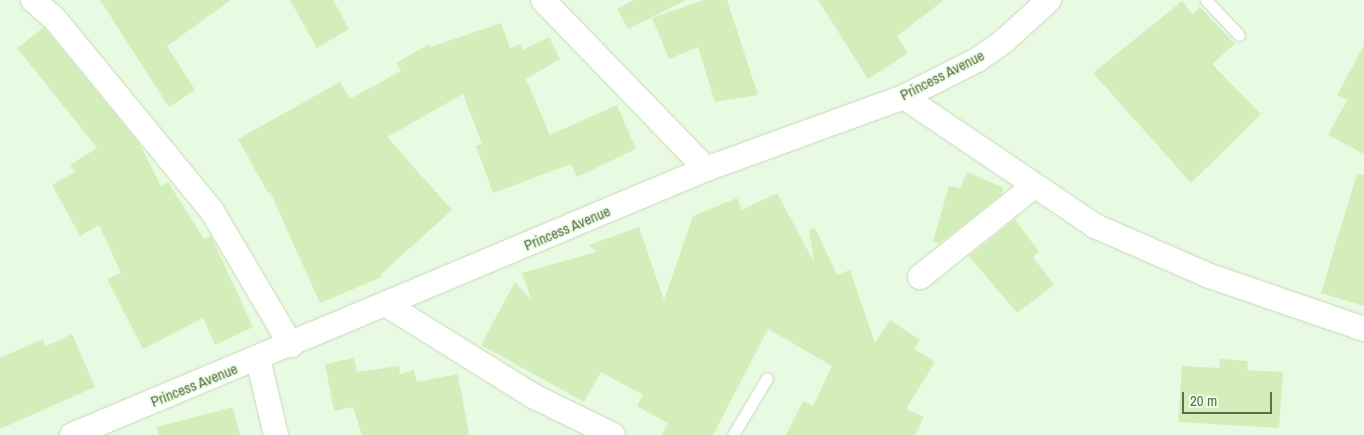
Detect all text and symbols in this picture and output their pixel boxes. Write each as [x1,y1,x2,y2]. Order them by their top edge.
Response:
street label: Princess Avenue [897,46,987,104]
street label: Princess Avenue [521,202,613,254]
street label: Princess Avenue [148,359,240,411]
scale bar [1184,382,1274,414]
text: 20 m [1190,390,1217,411]

